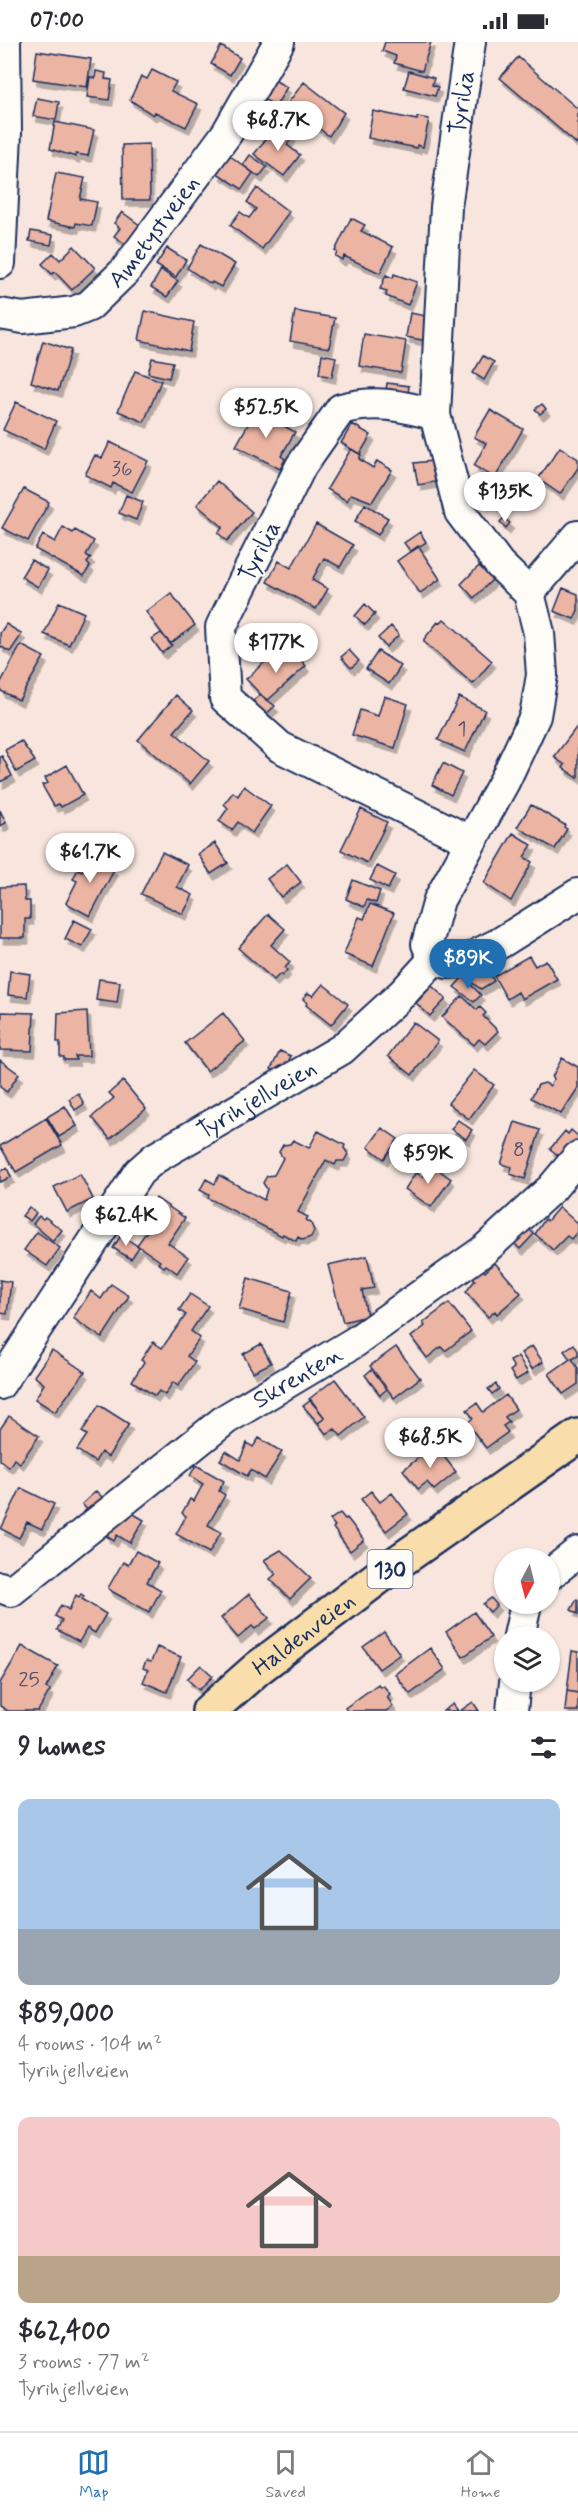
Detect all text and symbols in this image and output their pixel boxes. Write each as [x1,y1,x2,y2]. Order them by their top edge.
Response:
text: 07:00 [30,7,84,35]
street label: Tyrilia [443,68,483,137]
pin: $68.7K [229,101,327,152]
text: $68.7K [246,107,310,134]
street label: Ametystveien [102,169,208,296]
pin: $52.5K [217,388,315,439]
text: $52.5K [234,394,298,421]
house number: 36 [111,455,133,483]
pin: $135K [463,472,547,523]
text: $135K [478,478,532,505]
street label: Tyrilia [232,516,289,587]
pin: $177K [234,623,318,674]
text: $177K [248,629,304,656]
house number: 1 [457,715,467,743]
pin: $61.7K [41,833,139,884]
text: $61.7K [59,839,121,866]
pin: $89K [432,939,504,990]
text: $89K [443,945,493,972]
street label: Tyrihjellveien [192,1053,322,1147]
pin: $59K [392,1134,464,1185]
house number: 8 [513,1136,525,1164]
text: $59K [403,1140,453,1167]
pin: $62.4K [77,1196,175,1247]
text: $62.4K [95,1202,157,1229]
street label: Skrenten [248,1339,349,1416]
pin: $68.5K [381,1418,479,1469]
text: $68.5K [398,1424,462,1451]
north arrow [494,1548,560,1614]
map controls [494,1548,560,1692]
road number: 130 [368,1550,412,1588]
street label: Haldenveien [246,1586,362,1684]
button: layers [494,1626,560,1692]
house number: 25 [18,1666,40,1694]
text: 9 homes [18,1730,106,1764]
icon: filters [527,1731,560,1764]
icon: home [235,1838,343,1946]
text: $89,000 [18,1997,114,2031]
text: 4 rooms · 104 m² [18,2031,162,2058]
text: Tyrihjellveien [18,2058,129,2085]
icon: home [235,2156,343,2264]
text: $62,400 [18,2315,111,2349]
text: 3 rooms · 77 m² [18,2349,150,2376]
text: Tyrihjellveien [18,2376,129,2403]
tab: Map [77,2446,110,2503]
tab: Saved [265,2446,306,2503]
tab: Home [461,2446,501,2503]

